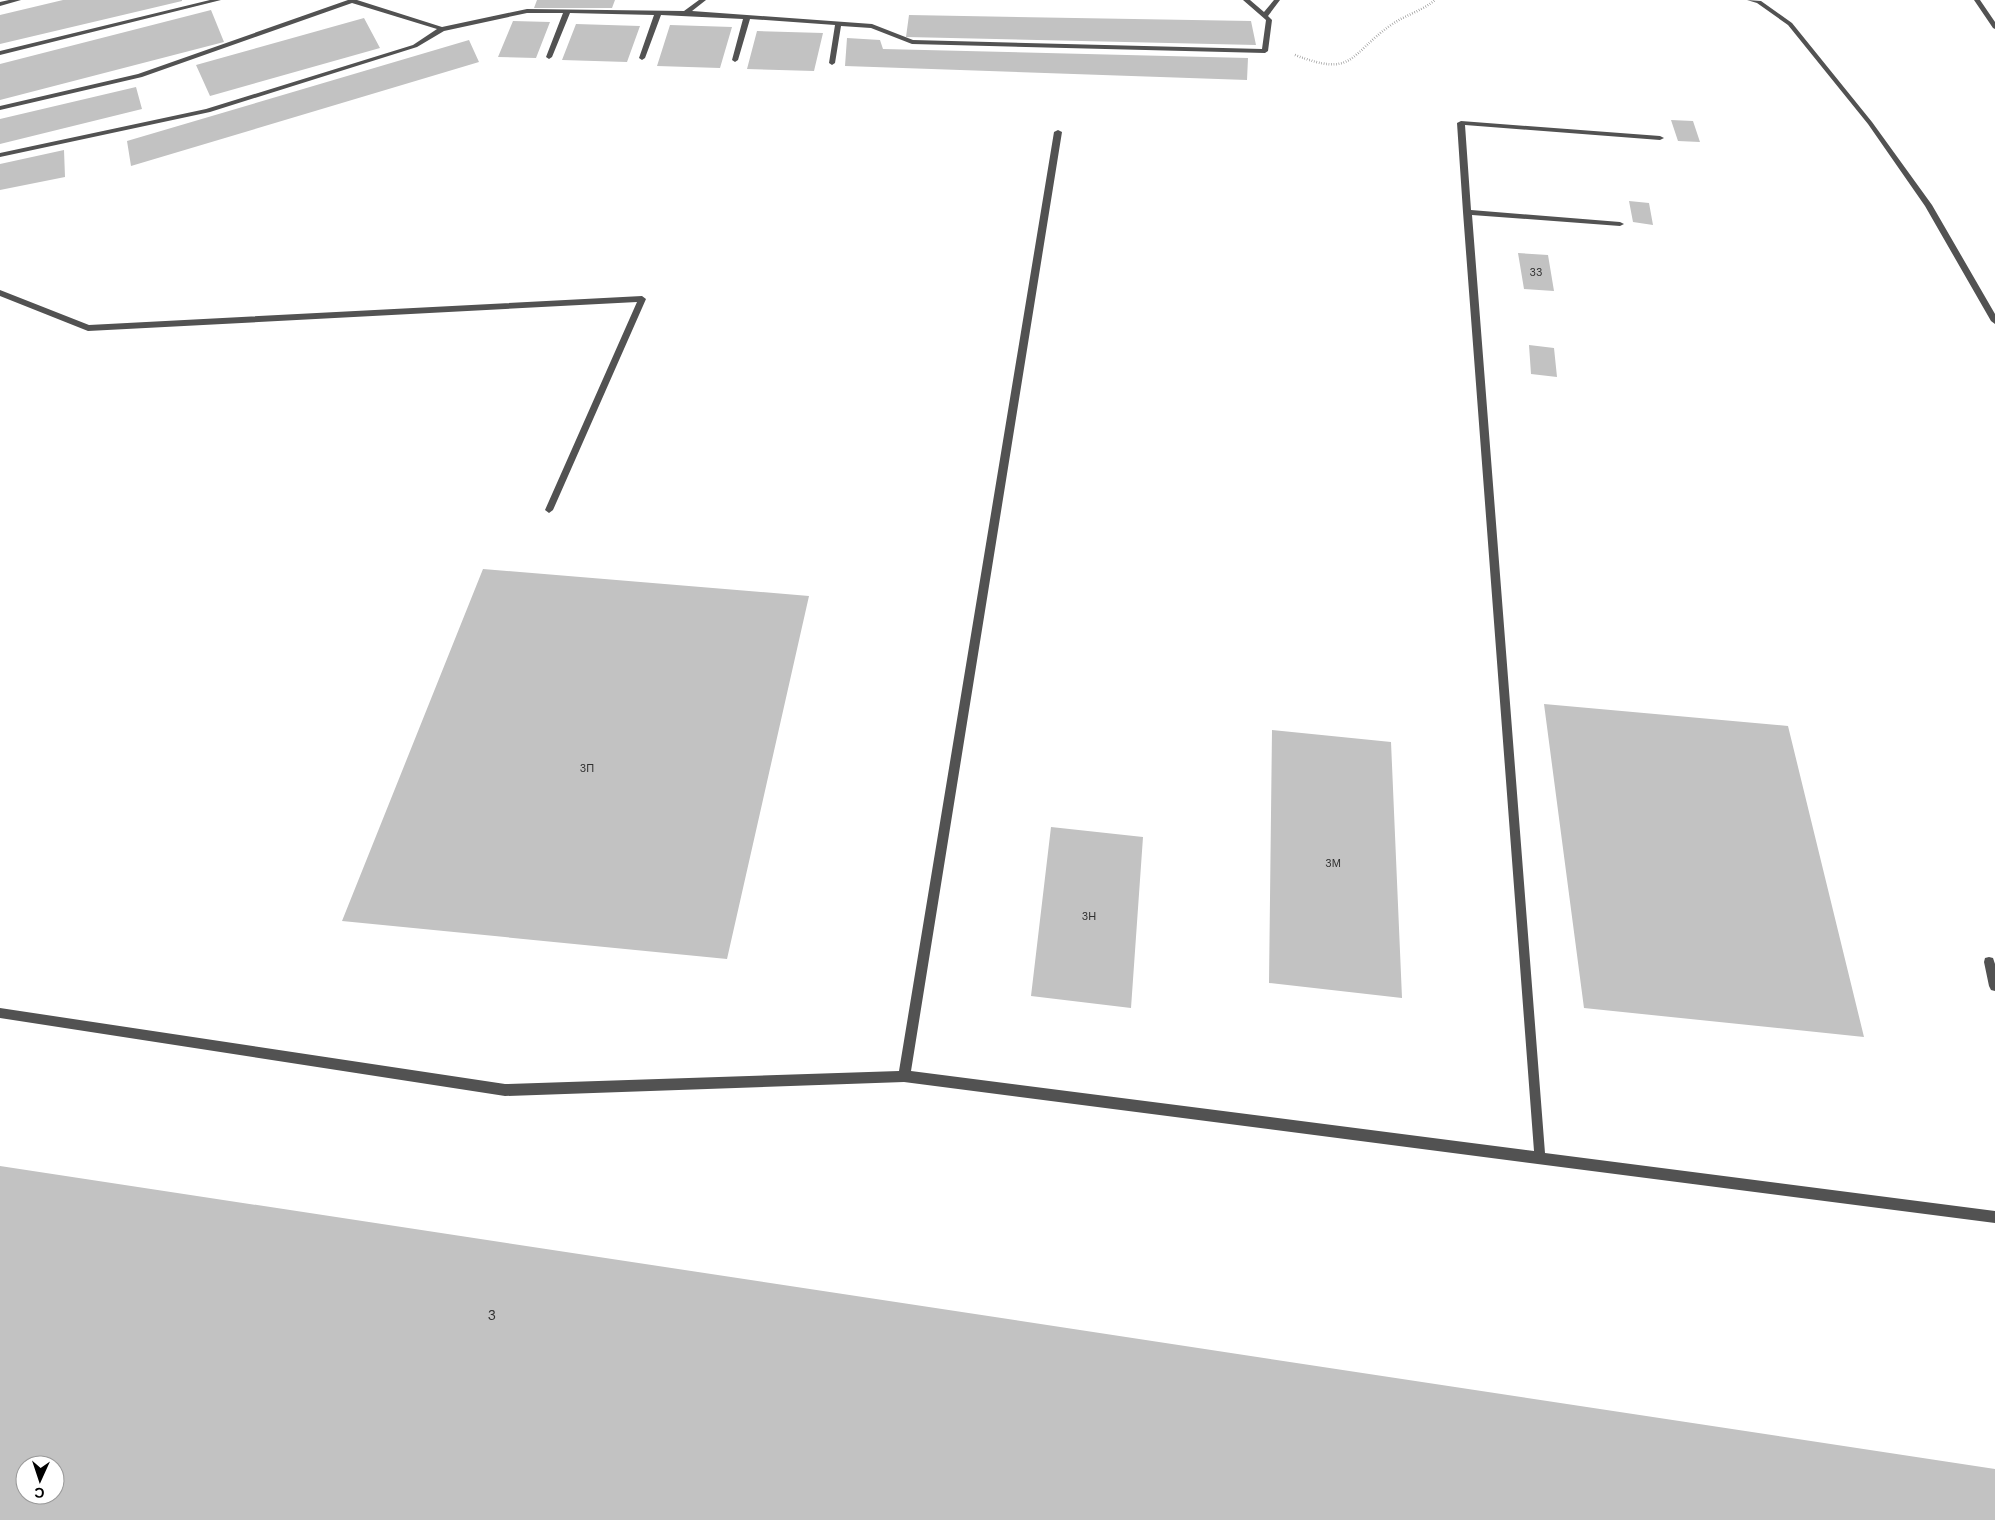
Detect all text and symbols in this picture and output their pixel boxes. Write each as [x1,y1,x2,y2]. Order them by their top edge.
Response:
house number: 33 [1529,265,1543,279]
house number: 3П [580,761,594,775]
house number: 3М [1325,856,1341,870]
house number: 3Н [1082,909,1096,923]
house number: 3 [488,1306,496,1324]
north arrow [15,1455,65,1505]
text: С [34,1484,45,1502]

